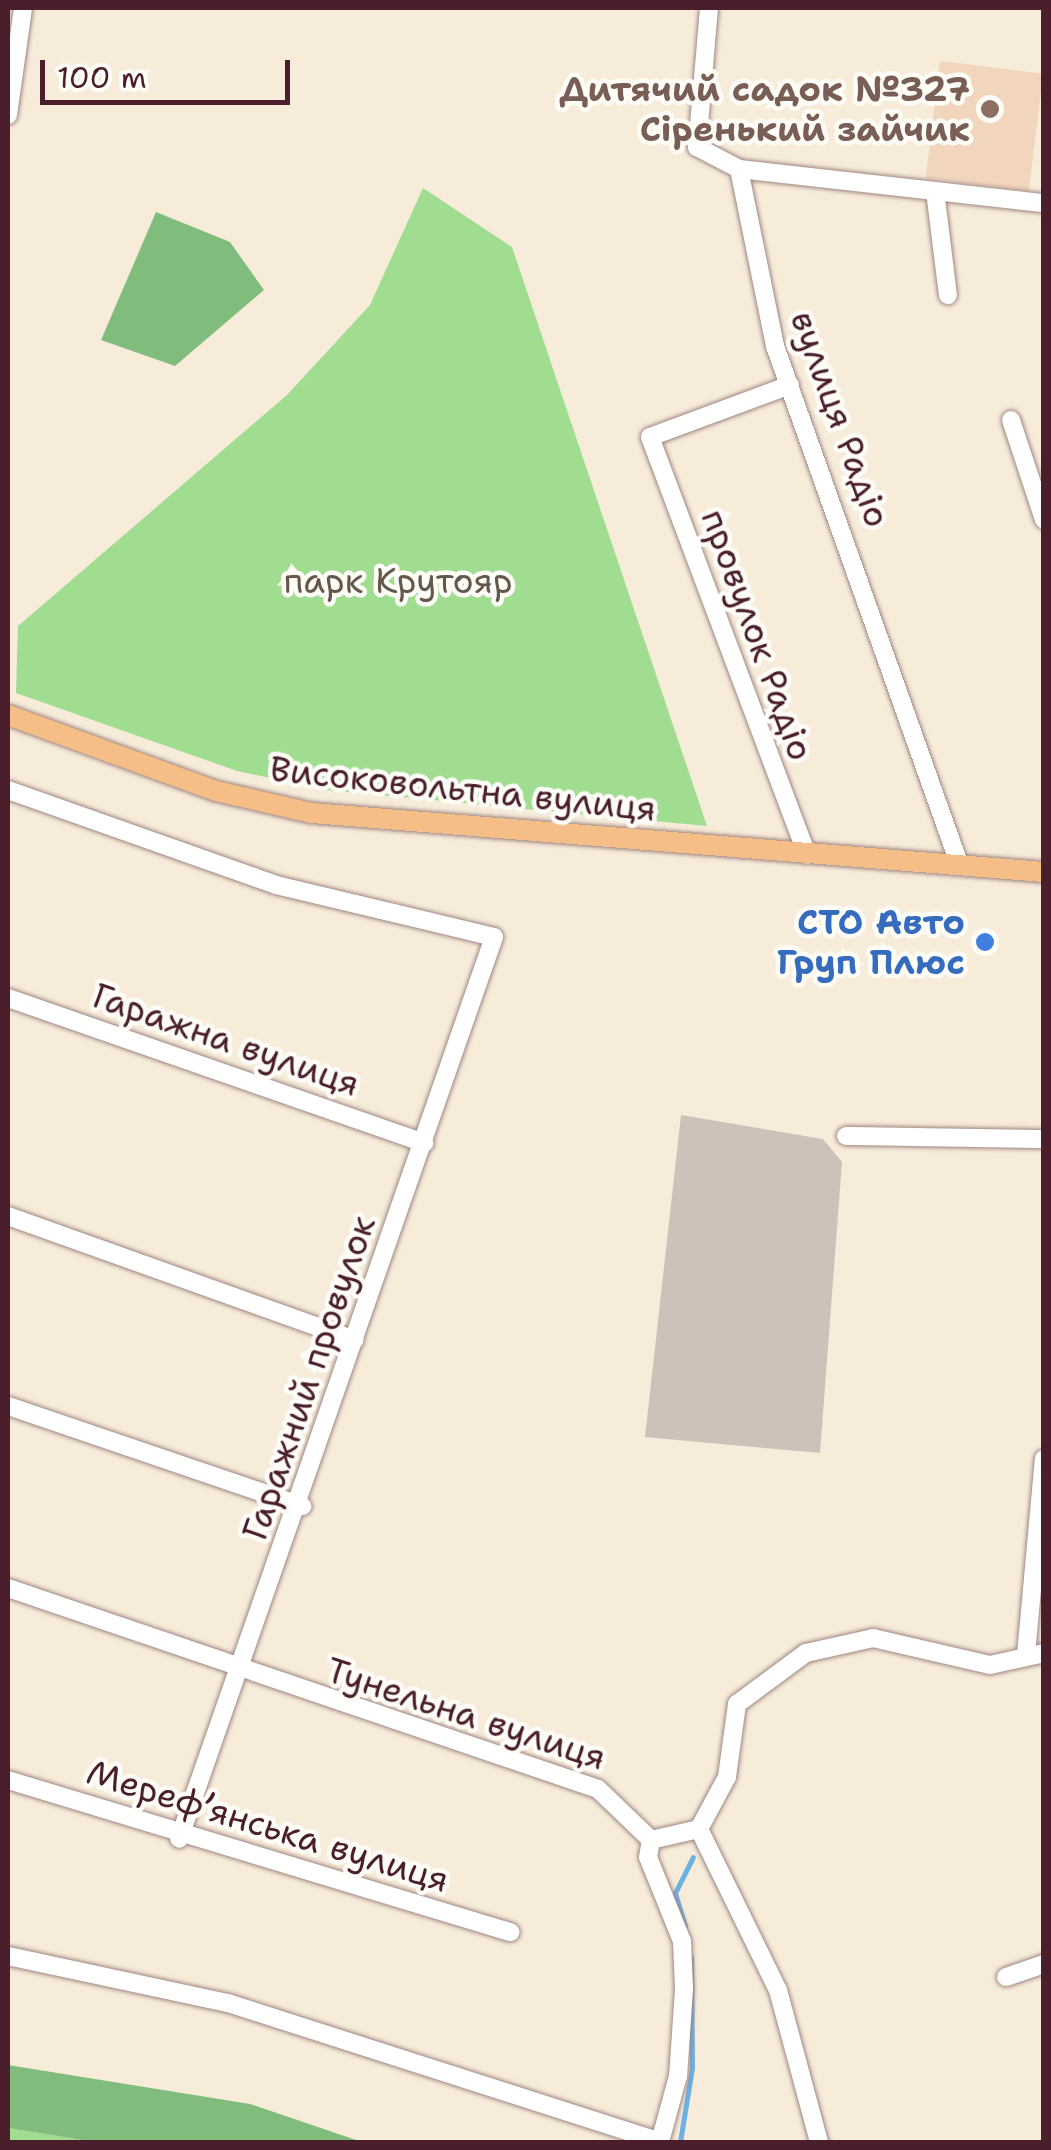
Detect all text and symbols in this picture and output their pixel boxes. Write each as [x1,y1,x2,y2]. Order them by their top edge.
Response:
scale bar [45,40,295,102]
text: 100 m [57,57,147,98]
place label: Дитячий садок №327 Сіренький зайчик [559,68,970,150]
marker: Дитячий садок №327 Сіренький зайчик [979,98,1001,120]
street label: вулиця Радіо [781,305,899,533]
street label: провулок Радіо [692,504,822,766]
park label: парк Крутояр [283,560,513,602]
street label: Високовольтна вулиця [268,748,658,830]
place label: СТО Авто Груп Плюс [777,901,965,983]
marker: СТО Авто Груп Плюс [974,931,996,953]
street label: Гаражна вулиця [87,975,365,1105]
street label: Гаражний провулок [234,1210,384,1546]
street label: Тунельна вулиця [321,1649,611,1779]
street label: Мерефʼянська вулиця [82,1751,454,1901]

